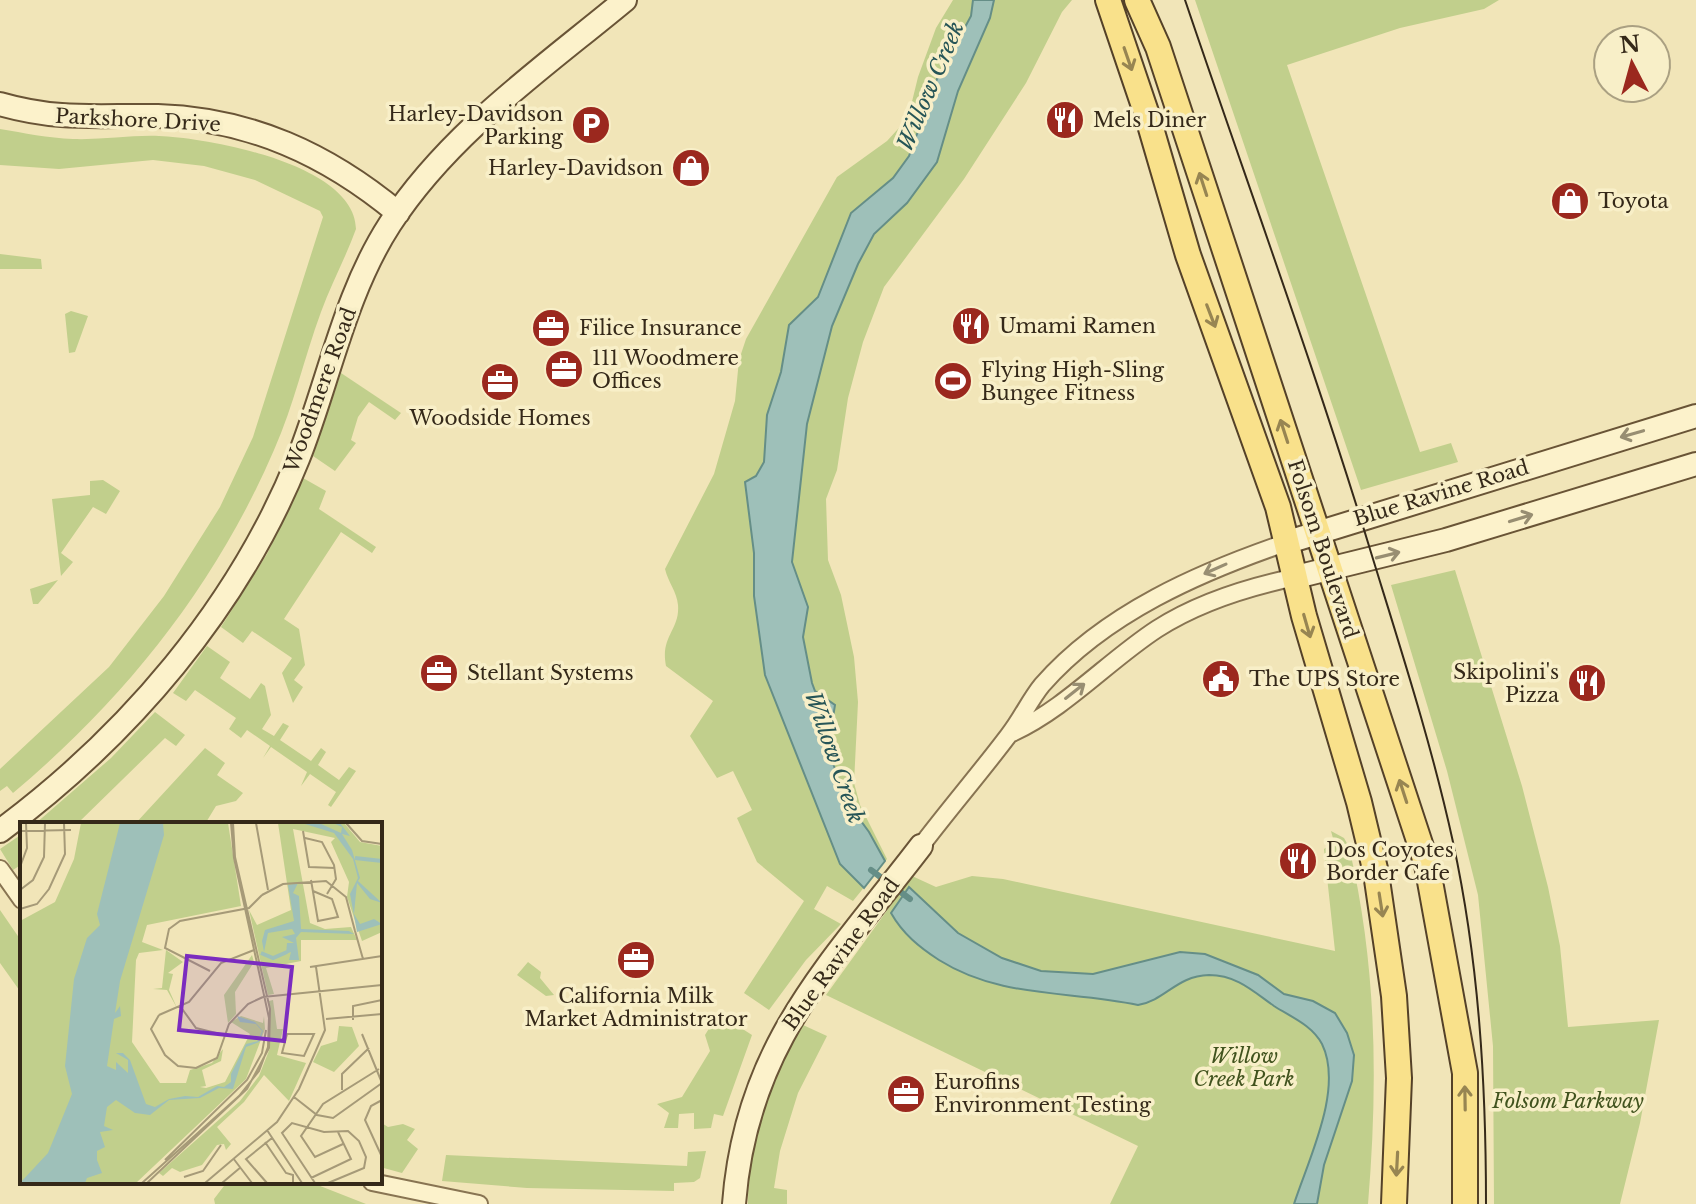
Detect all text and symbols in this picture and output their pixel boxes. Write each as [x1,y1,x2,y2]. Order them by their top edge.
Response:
water label: Willow Creek [891,17,970,155]
north arrow [1592,24,1672,104]
text: N [1618,30,1642,59]
one-way arrow [1121,46,1136,71]
restaurant icon: Mels Diner [1044,99,1086,141]
place label: Harley-Davidson Parking [388,102,564,149]
street label: Parkshore Drive [54,104,222,136]
parking icon: Harley-Davidson Parking [570,104,612,146]
place label: Mels Diner [1093,108,1207,132]
shop icon: Harley-Davidson [670,147,712,189]
place label: Harley-Davidson [488,156,663,180]
one-way arrow [1194,172,1209,197]
shop icon: Toyota [1549,180,1591,222]
place label: Toyota [1598,189,1670,213]
one-way arrow [1205,303,1219,328]
street label: Woodmere Road [279,304,361,477]
restaurant icon: Umami Ramen [950,305,992,347]
office icon: Filice Insurance [530,307,572,349]
place label: Umami Ramen [999,314,1156,338]
place label: Filice Insurance [579,316,742,340]
place label: 111 Woodmere Offices [592,346,739,393]
office icon: 111 Woodmere Offices [543,348,585,390]
place label: Flying High-Sling Bungee Fitness [981,358,1165,405]
sports icon: Flying High-Sling Bungee Fitness [932,360,974,402]
office icon: Woodside Homes [479,361,521,403]
place label: Woodside Homes [408,406,591,430]
one-way arrow [1275,419,1290,444]
one-way arrow [1620,427,1646,442]
street label: Blue Ravine Road [1350,455,1532,531]
street label: Folsom Boulevard [1283,456,1363,642]
one-way arrow [1508,509,1533,524]
one-way arrow [1375,546,1401,561]
one-way arrow [1203,562,1228,577]
one-way arrow [1300,613,1315,639]
office icon: Stellant Systems [418,652,460,694]
public building icon: The UPS Store [1200,658,1242,700]
place label: Skipolini's Pizza [1453,660,1560,707]
place label: Stellant Systems [467,661,634,685]
restaurant icon: Skipolini's Pizza [1566,662,1608,704]
place label: The UPS Store [1249,667,1400,691]
one-way arrow [1064,682,1085,700]
water label: Willow Creek [799,688,870,827]
one-way arrow [1394,779,1409,804]
inset map [20,822,382,1184]
place label: Dos Coyotes Border Cafe [1326,838,1454,885]
restaurant icon: Dos Coyotes Border Cafe [1277,840,1319,882]
street label: Blue Ravine Road [778,873,904,1035]
one-way arrow [1374,892,1389,917]
office icon: California Milk Market Administrator [615,939,657,981]
place label: California Milk Market Administrator [525,984,748,1031]
park label: Willow Creek Park [1193,1044,1295,1091]
place label: Eurofins Environment Testing [934,1070,1152,1117]
office icon: Eurofins Environment Testing [885,1073,927,1115]
one-way arrow [1457,1085,1473,1112]
park label: Folsom Parkway [1491,1089,1645,1113]
one-way arrow [1389,1150,1404,1177]

